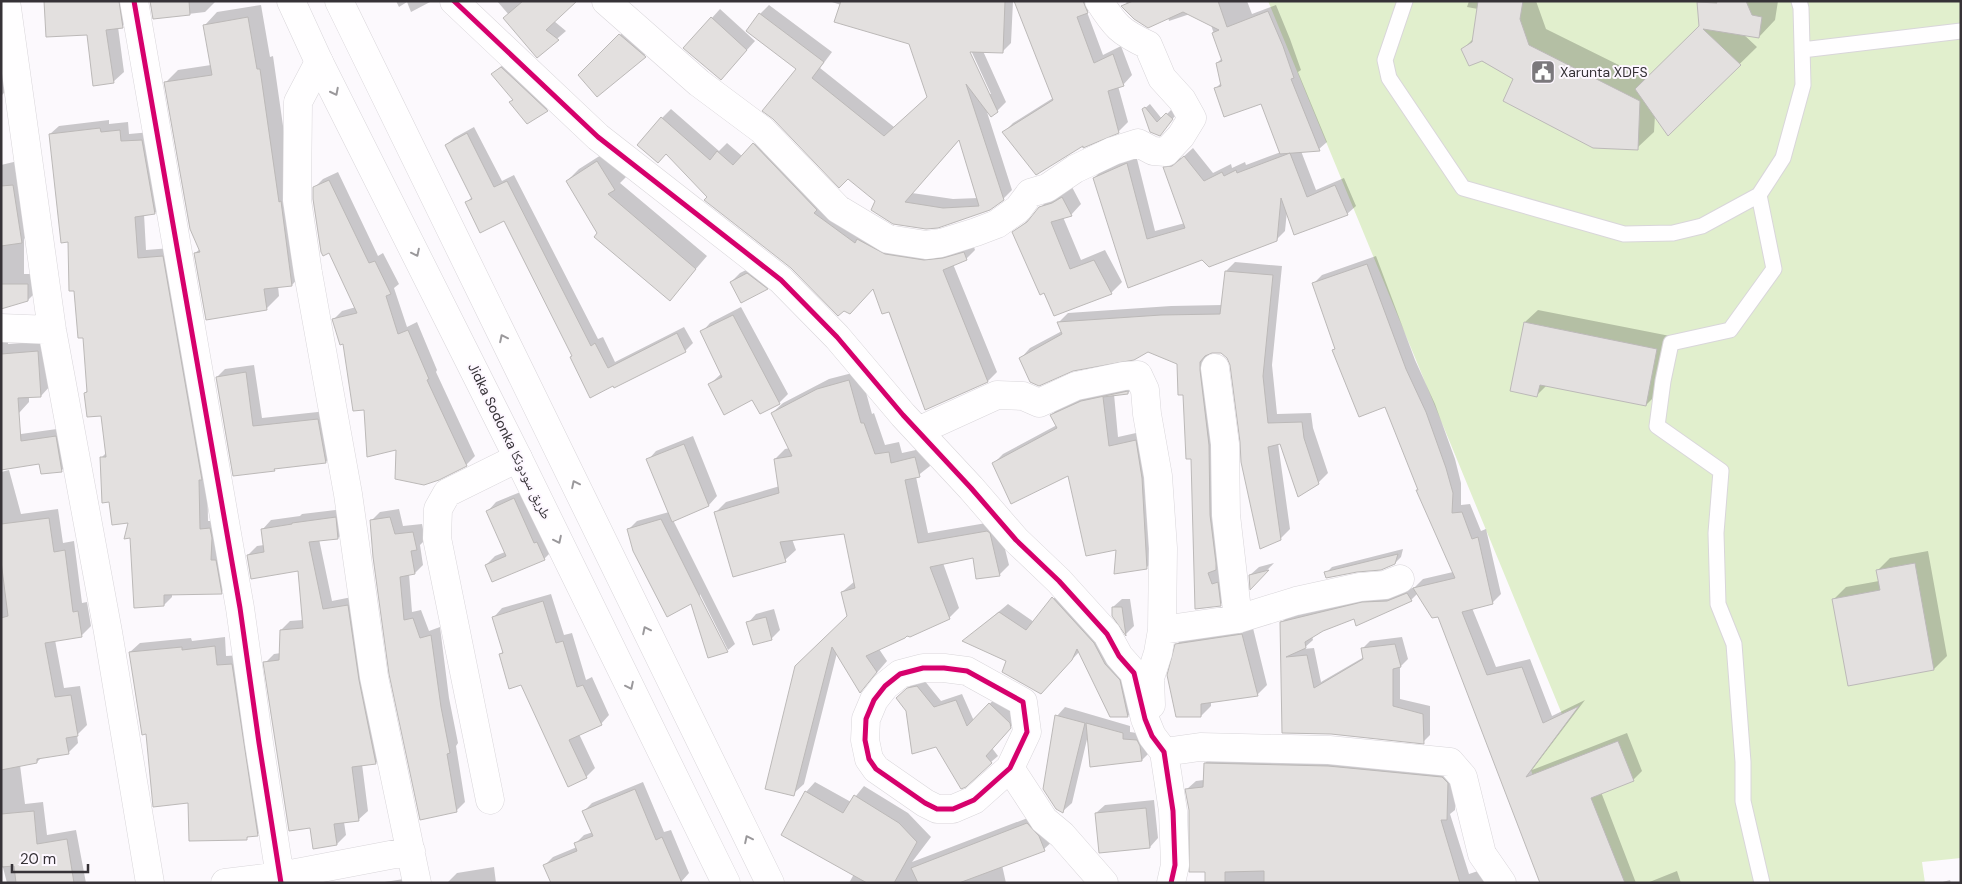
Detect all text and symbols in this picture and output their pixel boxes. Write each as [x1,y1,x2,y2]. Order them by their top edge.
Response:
public building icon: Xarunta XDFS [1530,59,1556,85]
place label: Xarunta XDFS [1560,63,1648,81]
one-way arrow [329,87,339,96]
one-way arrow [410,248,420,257]
one-way arrow [499,334,509,343]
street label: Jidka Sodonka طريق سودونكا [463,360,556,523]
one-way arrow [570,480,581,489]
one-way arrow [552,535,562,544]
one-way arrow [642,626,652,635]
one-way arrow [624,681,634,690]
one-way arrow [744,835,754,844]
scale bar [12,842,89,874]
text: 20 m [20,849,56,869]

